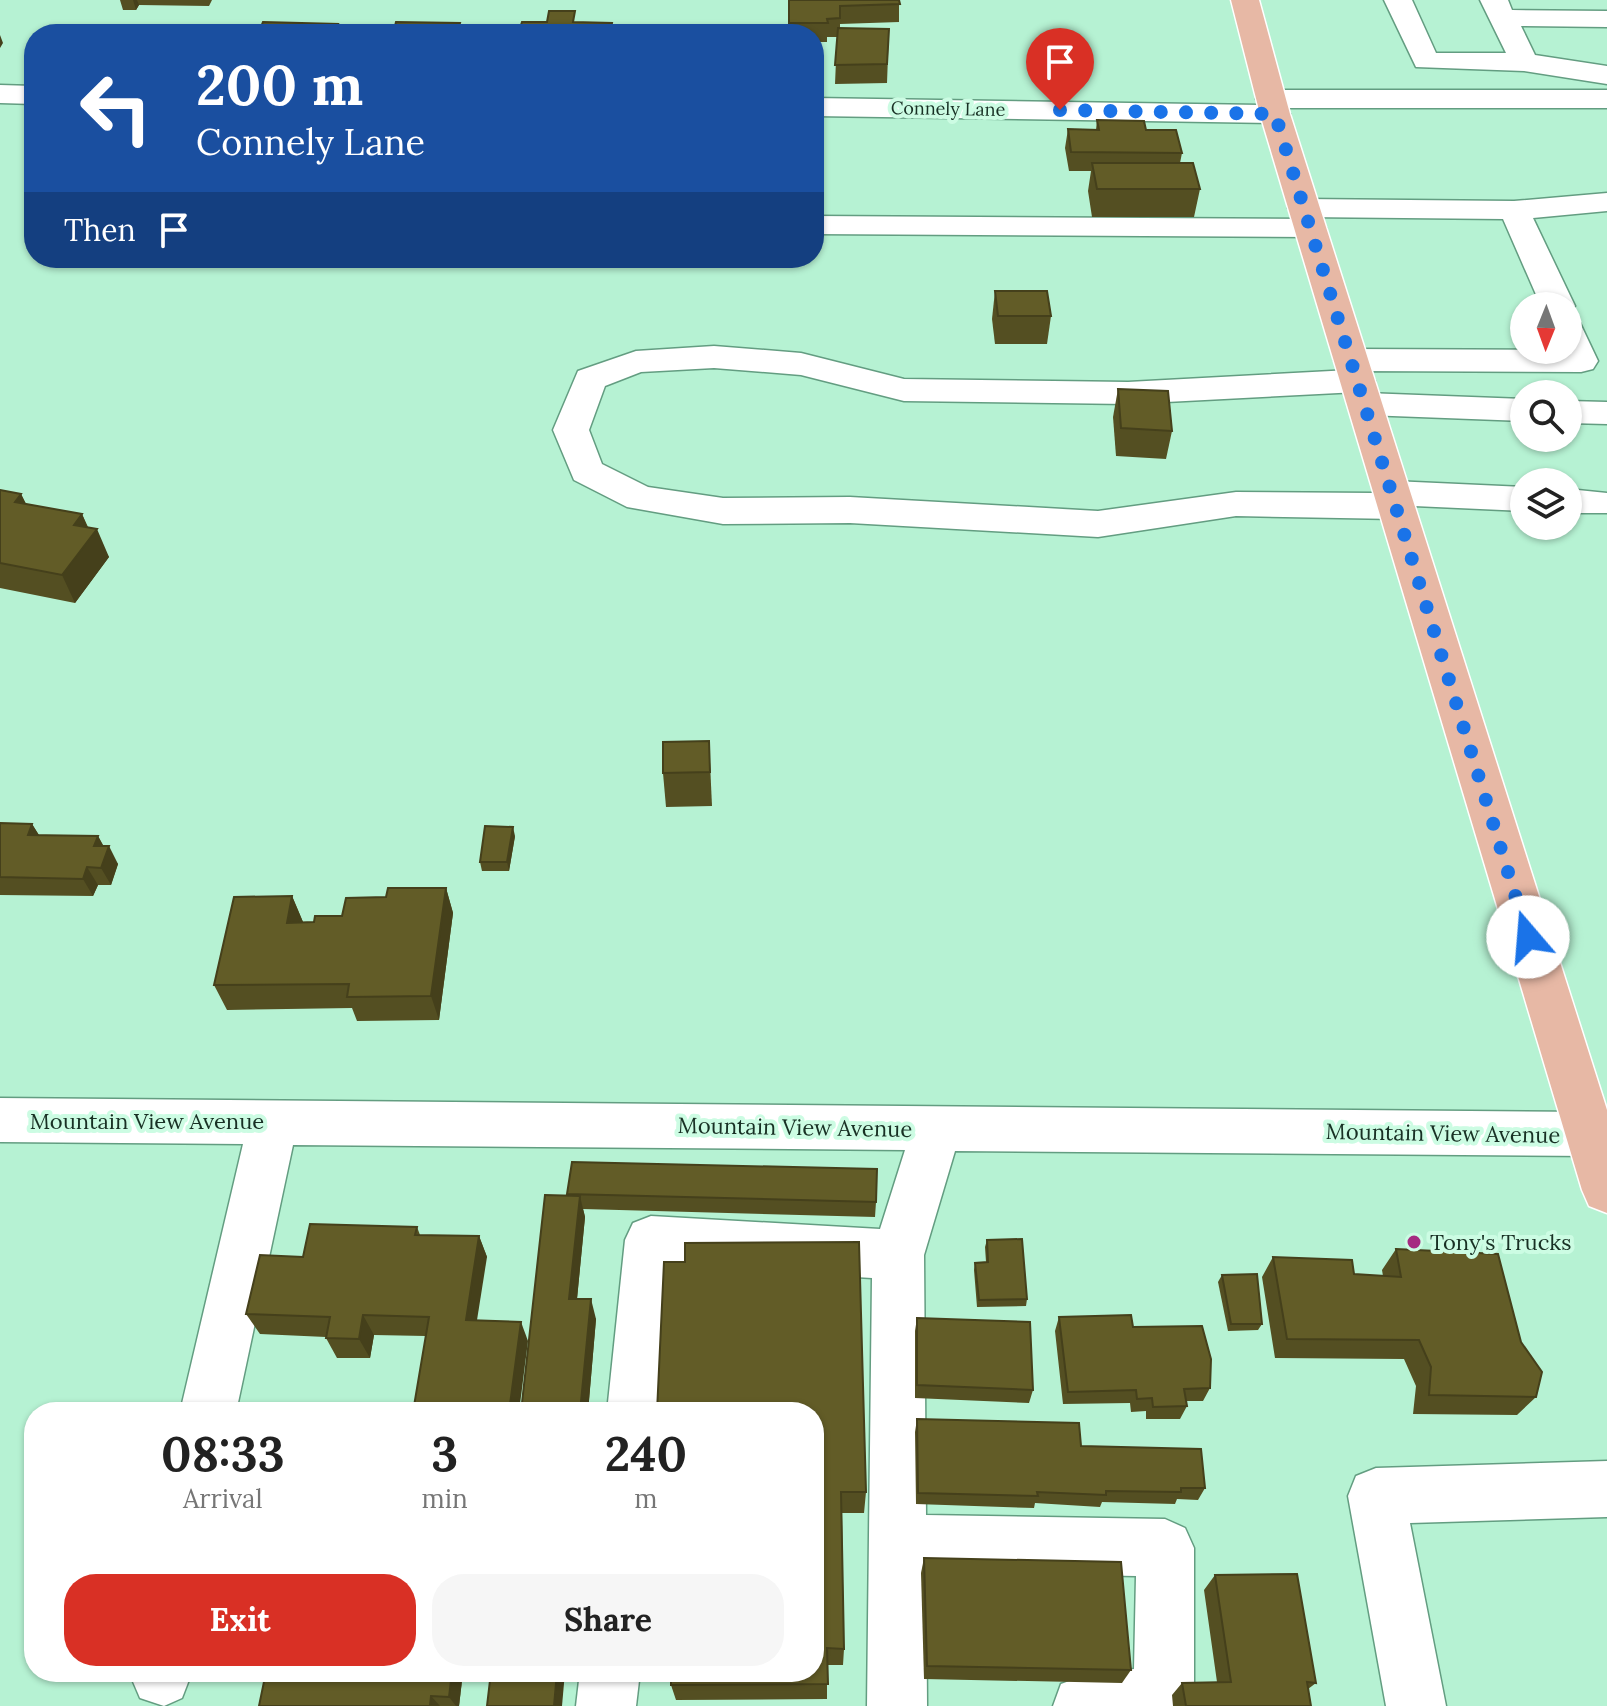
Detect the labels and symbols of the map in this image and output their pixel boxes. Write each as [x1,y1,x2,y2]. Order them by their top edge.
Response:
pin [1026,28,1094,110]
street label: Connely Lane [891,96,1006,121]
north arrow [1510,292,1582,364]
position arrow [1486,895,1570,979]
street label: Mountain View Avenue [30,1107,264,1135]
street label: Mountain View Avenue [678,1111,913,1143]
street label: Mountain View Avenue [1326,1117,1561,1149]
place label: Tony's Trucks [1430,1228,1571,1256]
marker: Tony's Trucks [1405,1233,1423,1251]

